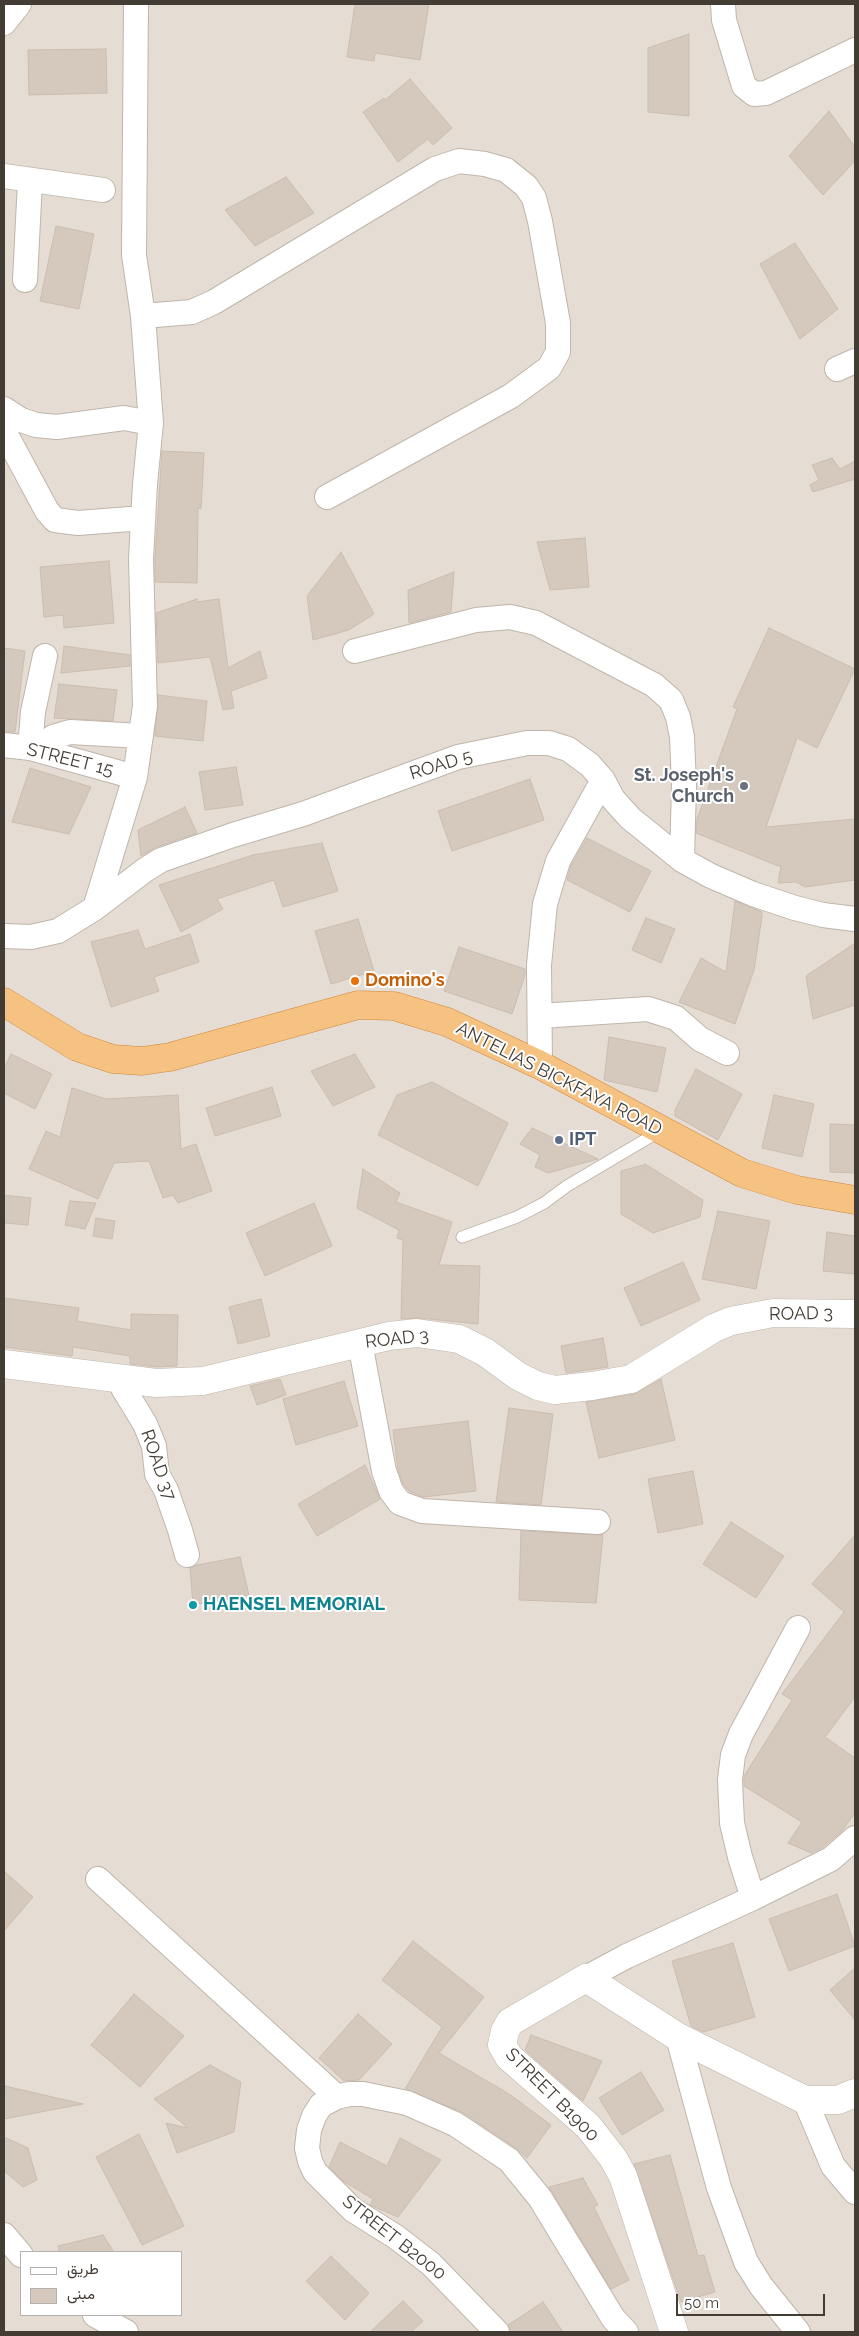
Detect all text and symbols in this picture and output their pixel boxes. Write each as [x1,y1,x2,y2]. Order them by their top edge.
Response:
street label: STREET 15 [24,739,116,781]
street label: ROAD 5 [407,745,475,785]
place label: St. Joseph's Church [634,765,734,808]
marker: St. Joseph's Church [738,780,750,792]
place label: Domino's [365,970,445,992]
marker: Domino's [349,975,361,987]
street label: ANTELIAS BICKFAYA ROAD [453,1018,665,1140]
place label: IPT [569,1129,597,1151]
marker: IPT [553,1134,565,1146]
street label: ROAD 3 [769,1303,833,1325]
street label: ROAD 3 [364,1325,430,1353]
street label: ROAD 37 [136,1427,180,1503]
place label: HAENSEL MEMORIAL [203,1594,385,1616]
marker: HAENSEL MEMORIAL [187,1599,199,1611]
street label: STREET B1900 [501,2044,603,2146]
street label: STREET B2000 [338,2191,450,2285]
legend [20,2251,182,2316]
text: طريق [67,2260,99,2278]
scale bar [679,2284,828,2316]
text: مبنى [67,2285,95,2303]
text: 50 m [684,2294,719,2312]

